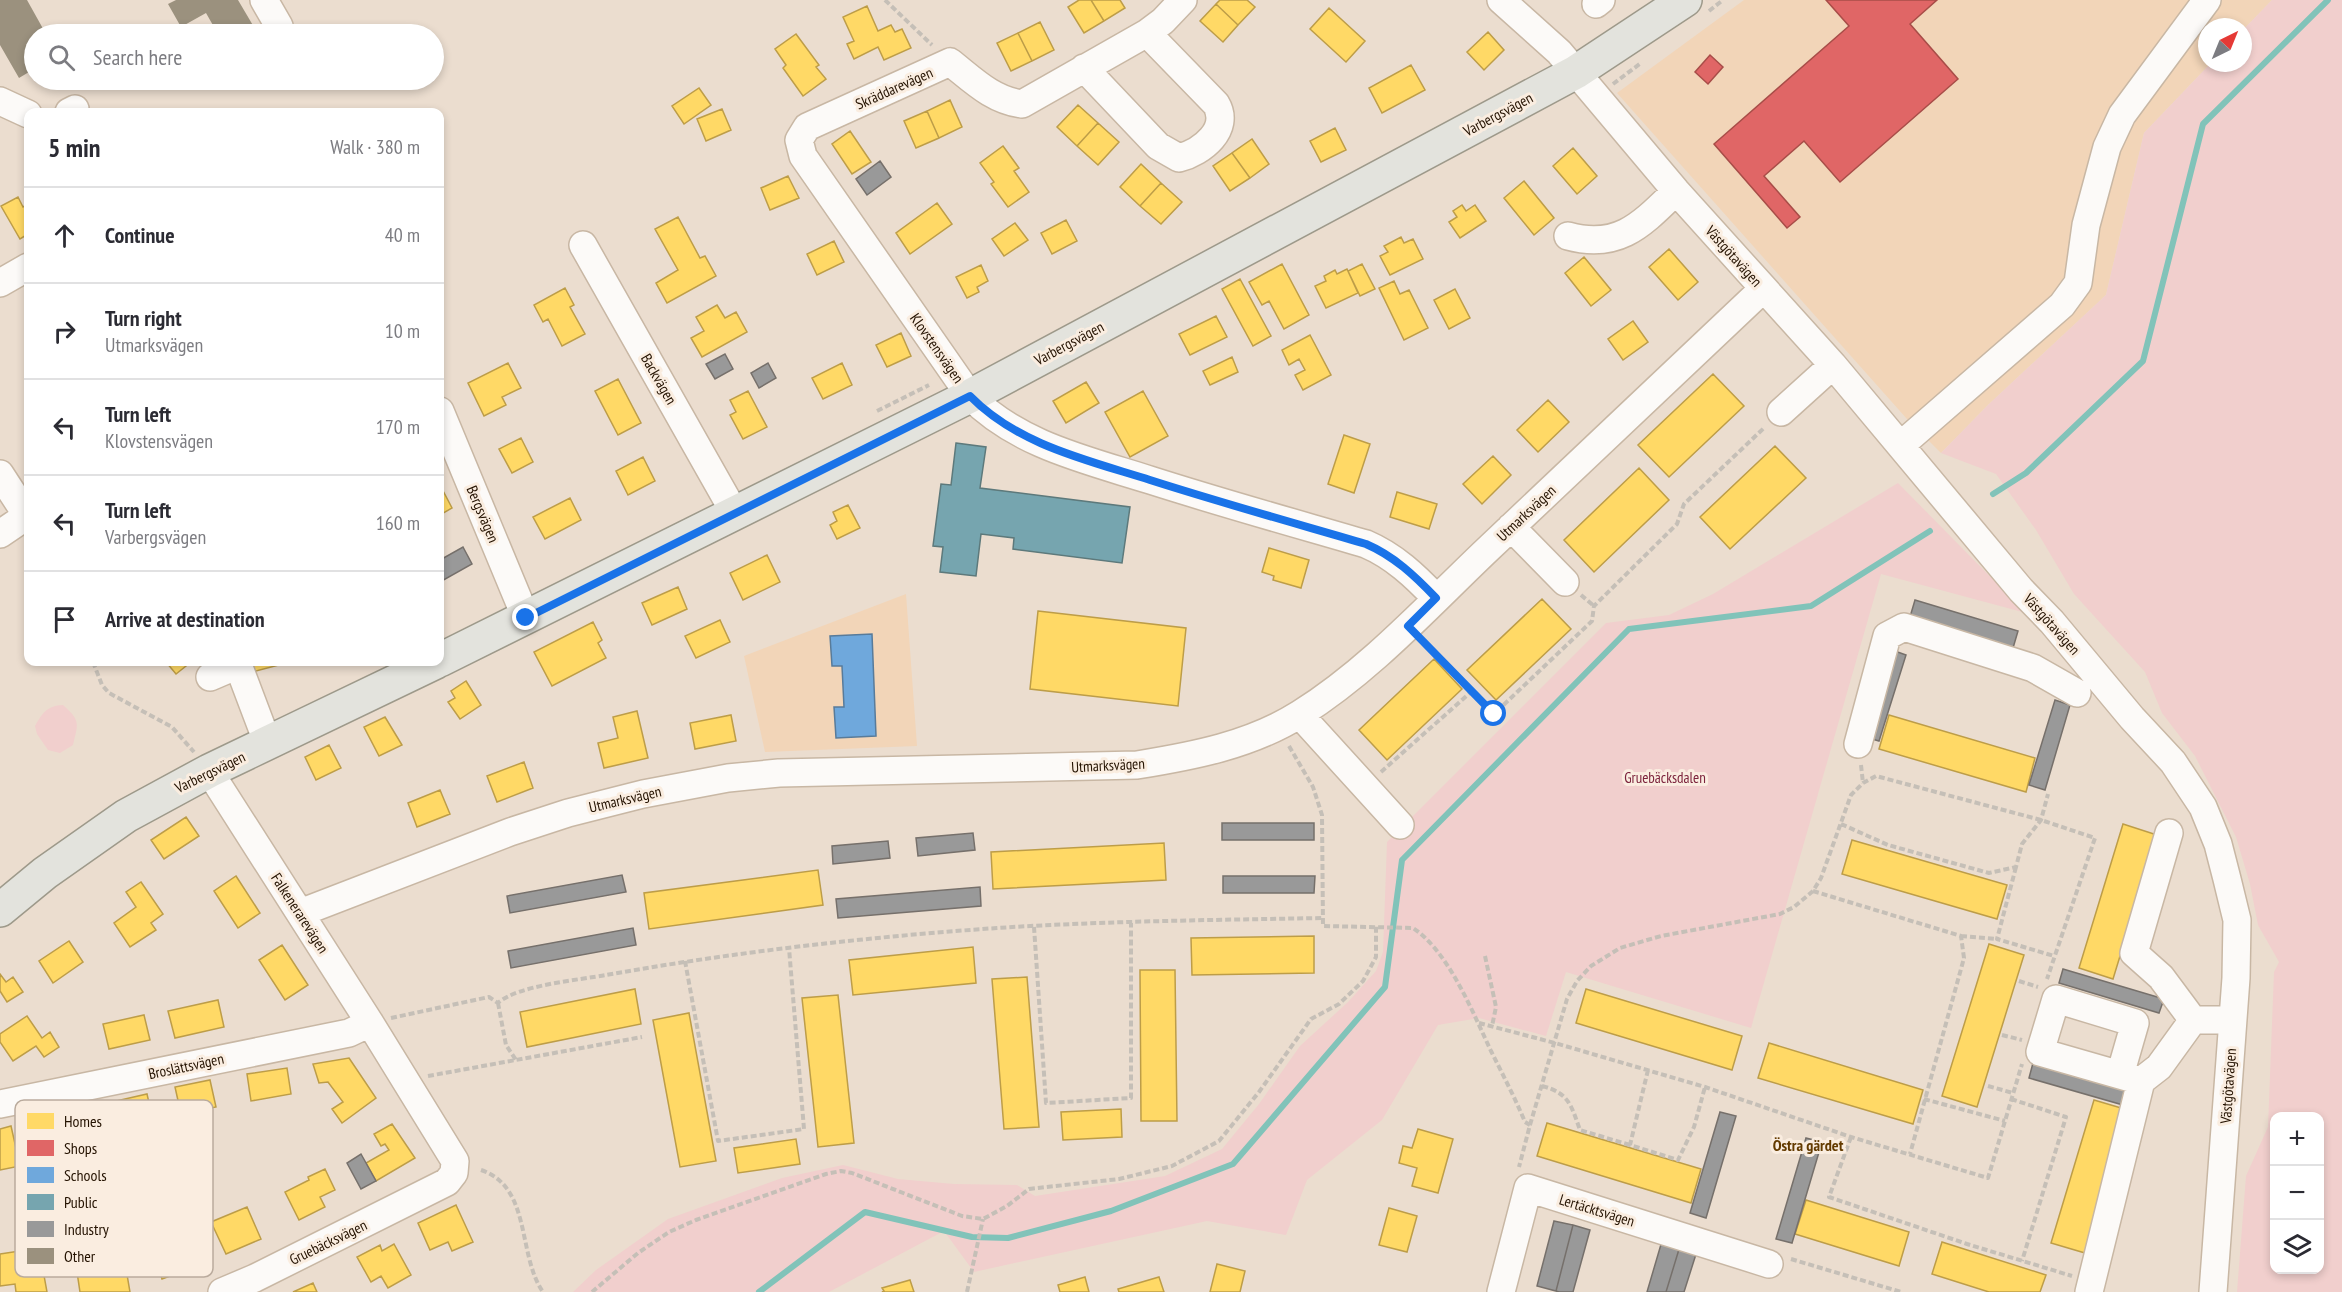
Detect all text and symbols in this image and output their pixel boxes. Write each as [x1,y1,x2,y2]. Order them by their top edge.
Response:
north arrow [2198,18,2252,72]
search box [24,24,444,90]
icon: search [45,41,78,74]
text: Search here [93,43,182,71]
street label: Skräddarevägen [852,63,936,113]
street label: Varbergsvägen [1459,88,1536,141]
text: 5 min [48,131,101,164]
text: Walk · 380 m [330,134,420,160]
icon: ahead [48,219,81,252]
text: Continue [105,221,175,249]
street label: Västgötavägen [1701,221,1766,290]
text: 40 m [385,222,420,248]
text: Turn right [105,304,182,332]
street label: Klovstensvägen [906,309,968,387]
icon: right [48,315,81,348]
street label: Varbergsvägen [1030,317,1107,370]
text: 10 m [385,318,420,344]
text: Utmarksvägen [105,332,203,358]
street label: Backvägen [637,350,681,408]
text: Turn left [105,400,171,428]
icon: left [48,411,81,444]
text: 170 m [376,414,420,440]
text: Klovstensvägen [105,428,213,454]
street label: Utmarksvägen [1493,481,1559,545]
street label: Bergsvägen [463,483,503,545]
text: Turn left [105,496,171,524]
icon: left [48,507,81,540]
text: 160 m [376,510,420,536]
text: Varbergsvägen [105,524,206,550]
street label: Västgötavägen [2019,589,2084,658]
icon: arrive [48,603,81,636]
route end [512,604,538,630]
text: Arrive at destination [105,605,265,633]
route start [1480,700,1506,726]
street label: Varbergsvägen [171,747,248,798]
street label: Utmarksvägen [1071,754,1145,776]
park label: Gruebäcksdalen [1624,768,1706,787]
street label: Utmarksvägen [587,781,663,817]
street label: Falkenerarevägen [267,869,333,957]
street label: Västgötavägen [2216,1048,2240,1125]
street label: Broslättsvägen [147,1049,225,1083]
legend [15,1100,213,1277]
text: Homes [64,1111,102,1131]
map controls [2270,1112,2324,1274]
button: + [2270,1112,2324,1166]
district label: Östra gärdet [1773,1135,1844,1155]
text: Shops [64,1138,97,1158]
text: Schools [64,1165,107,1185]
button: − [2270,1166,2324,1220]
street label: Lertäcktsvägen [1557,1190,1637,1230]
text: Public [64,1192,98,1212]
street label: Gruebäcksvägen [286,1215,370,1269]
text: Industry [64,1219,109,1239]
button: layers [2270,1220,2324,1274]
text: Other [64,1246,96,1266]

